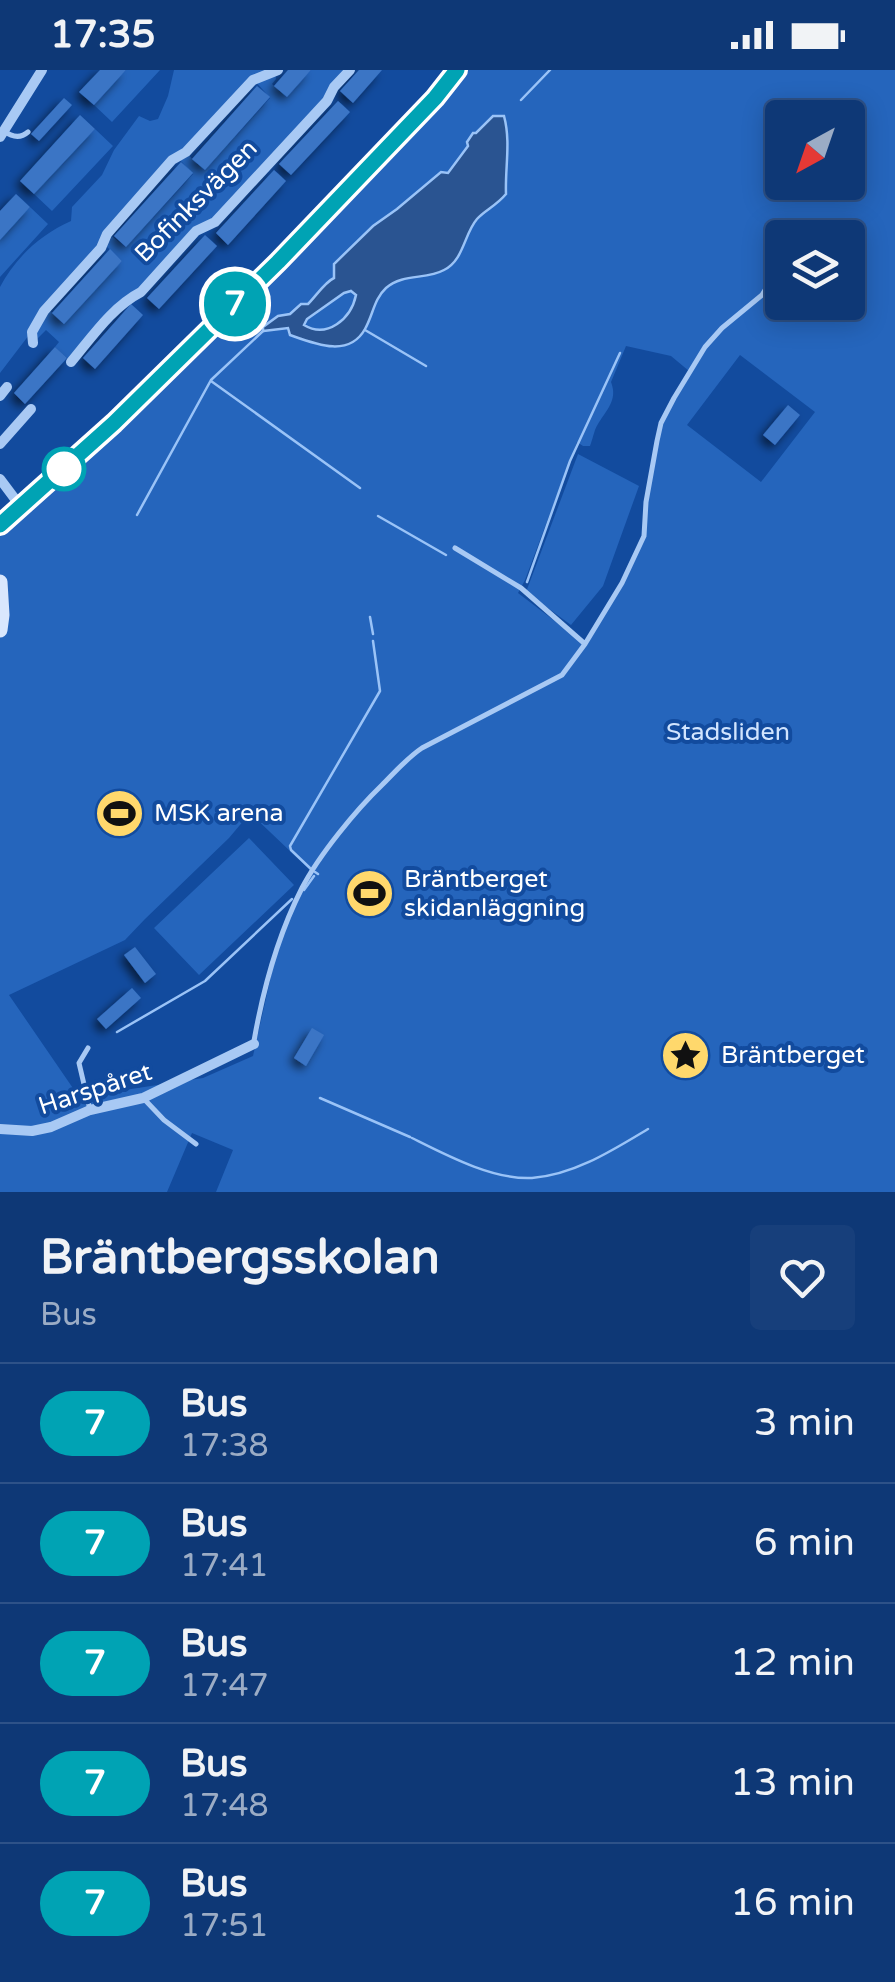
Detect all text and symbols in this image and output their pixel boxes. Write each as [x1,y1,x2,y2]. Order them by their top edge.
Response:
text: 17:35 [50,12,155,58]
north arrow [765,100,865,200]
map controls [765,100,865,320]
street label: Bofinksvägen [128,133,264,269]
button: layers [765,220,865,320]
line badge: 7 [202,272,268,336]
text: 7 [224,283,246,325]
unlabelled marker [43,448,85,490]
park label: Stadsliden [666,717,790,747]
sports icon: MSK arena [93,787,145,839]
place label: MSK arena [154,798,283,828]
place label: Bräntberget skidanläggning [404,864,585,923]
sports icon: Bräntberget skidanläggning [343,867,395,919]
place icon: Bräntberget [660,1029,712,1081]
place label: Bräntberget [721,1040,865,1070]
street label: Harspåret [35,1056,156,1121]
button: heart [750,1225,855,1330]
text: Bräntbergsskolan [40,1229,440,1287]
text: Bus [40,1296,97,1334]
text: Bus [180,1381,247,1427]
text: 3 min [754,1400,855,1446]
text: 7 [84,1402,106,1444]
text: 17:38 [180,1427,269,1465]
text: Bus [180,1501,247,1547]
text: 6 min [754,1520,855,1566]
text: 7 [84,1522,106,1564]
text: 17:41 [180,1547,269,1585]
text: Bus [180,1621,247,1667]
text: 12 min [730,1640,855,1686]
text: 7 [84,1642,106,1684]
text: 17:47 [180,1667,269,1705]
text: Bus [180,1741,247,1787]
text: 13 min [730,1760,855,1806]
text: 7 [84,1762,106,1804]
text: 17:48 [180,1787,269,1825]
text: Bus [180,1861,247,1907]
text: 16 min [730,1880,855,1926]
text: 7 [84,1882,106,1924]
text: 17:51 [180,1907,269,1945]

